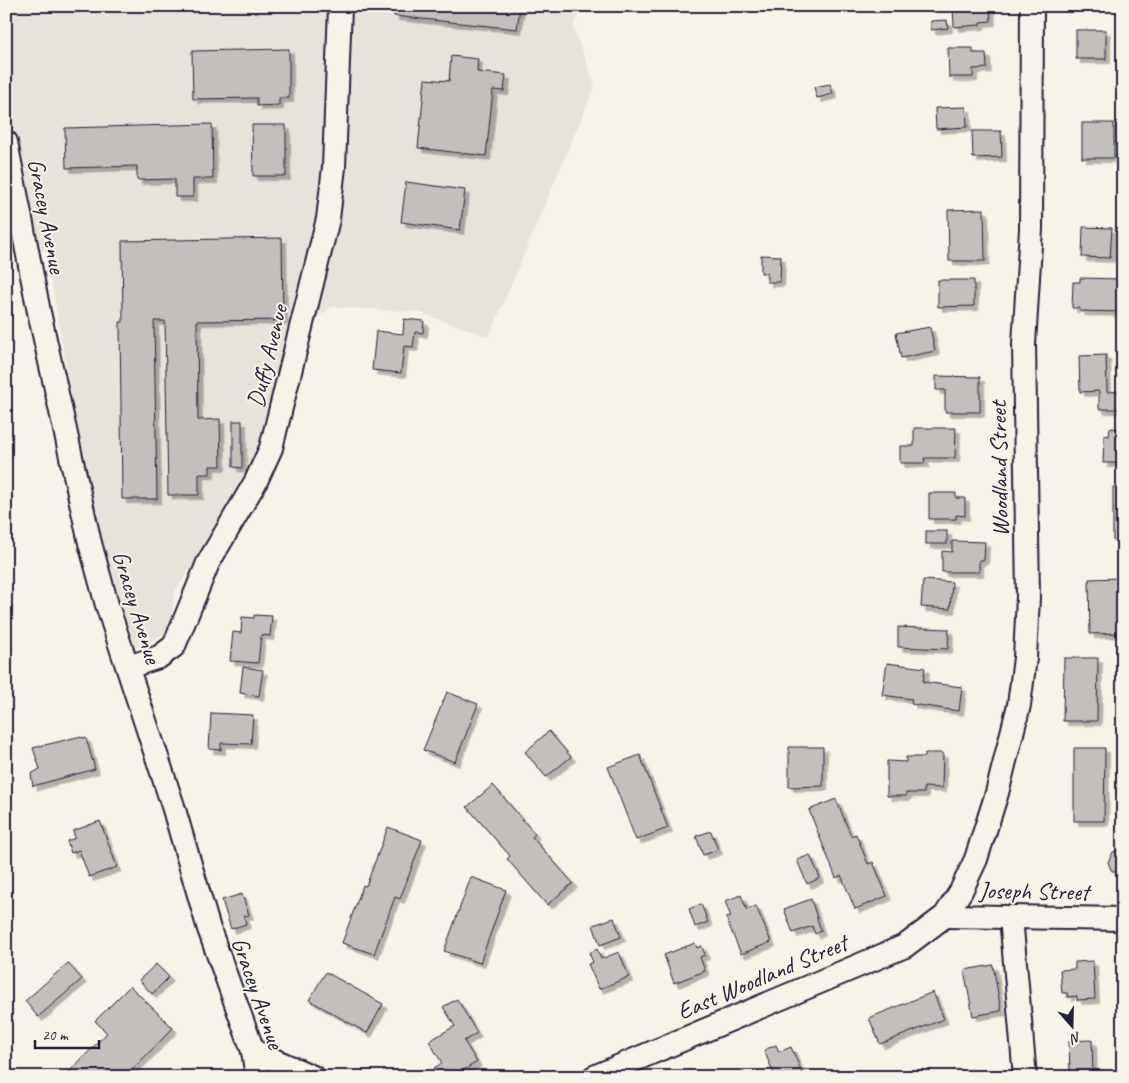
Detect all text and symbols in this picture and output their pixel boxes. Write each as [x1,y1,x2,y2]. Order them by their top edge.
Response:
street label: Gracey Avenue [21,156,73,278]
street label: Duffy Avenue [240,300,295,410]
street label: Woodland Street [983,399,1015,537]
street label: Gracey Avenue [106,547,169,669]
street label: Joseph Street [978,875,1092,907]
street label: East Woodland Street [673,927,854,1026]
street label: Gracey Avenue [225,933,292,1055]
north arrow [1046,1000,1096,1050]
scale bar [35,1018,99,1050]
text: 20 m [42,1026,69,1045]
text: N [1067,1028,1083,1048]

